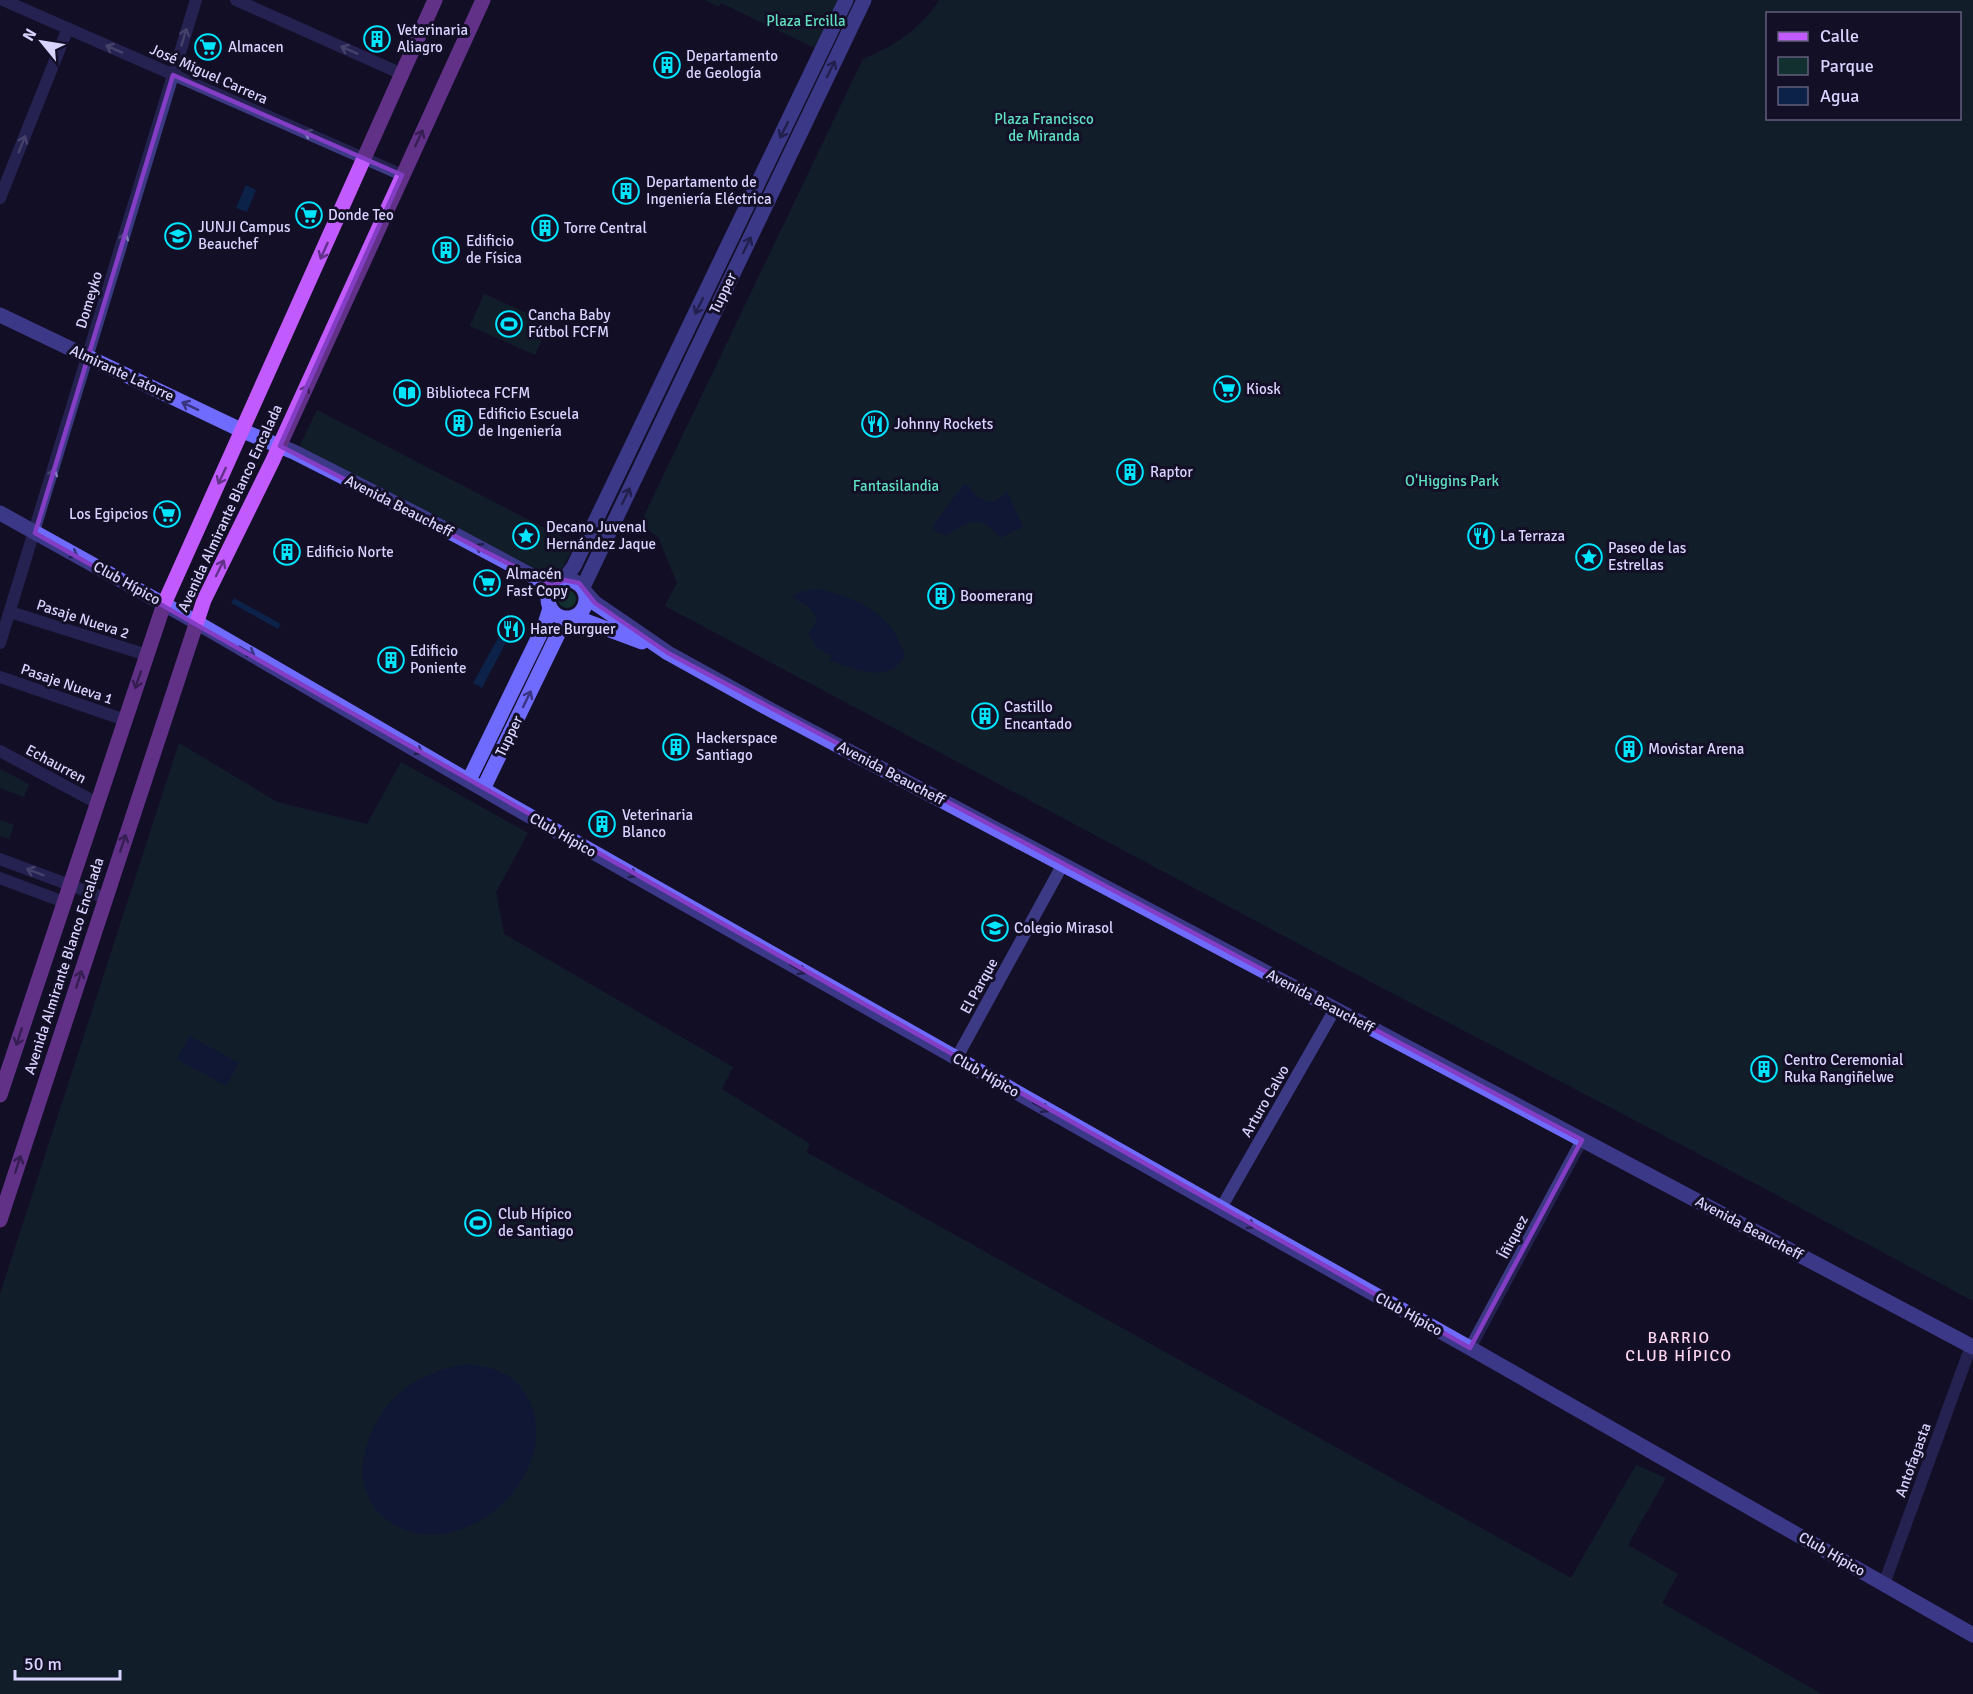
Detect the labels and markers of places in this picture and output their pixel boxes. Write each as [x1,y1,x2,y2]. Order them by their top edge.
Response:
place label: Veterinaria Aliagro [397,21,468,56]
building icon: Veterinaria Aliagro [362,24,392,54]
supermarket icon: Almacen [193,32,223,62]
place label: Almacen [228,38,284,56]
place label: Departamento de Geología [686,47,778,82]
building icon: Departamento de Geología [652,50,682,80]
place label: Departamento de Ingeniería Eléctrica [646,173,772,208]
building icon: Departamento de Ingeniería Eléctrica [611,176,641,206]
supermarket icon: Donde Teo [294,200,324,230]
place label: Donde Teo [328,206,394,224]
building icon: Torre Central [530,213,560,243]
place label: JUNJI Campus Beauchef [198,218,291,253]
place label: Torre Central [564,219,647,237]
school or university icon: JUNJI Campus Beauchef [163,221,193,251]
place label: Edificio de Física [466,232,522,267]
building icon: Edificio de Física [431,235,461,265]
place label: Cancha Baby Fútbol FCFM [528,306,611,341]
sports icon: Cancha Baby Fútbol FCFM [494,309,524,339]
supermarket icon: Kiosk [1212,374,1242,404]
library icon: Biblioteca FCFM [392,378,422,408]
place label: Kiosk [1246,380,1281,398]
place label: Biblioteca FCFM [426,384,530,402]
place label: Edificio Escuela de Ingeniería [478,405,579,440]
building icon: Edificio Escuela de Ingeniería [444,408,474,438]
restaurant icon: Johnny Rockets [860,409,890,439]
place label: Johnny Rockets [894,415,994,433]
building icon: Raptor [1115,457,1145,487]
place label: Raptor [1150,463,1193,481]
supermarket icon: Los Egipcios [152,499,182,529]
place label: Los Egipcios [69,505,148,523]
place label: Decano Juvenal Hernández Jaque [546,518,656,553]
place icon: Decano Juvenal Hernández Jaque [511,521,541,551]
restaurant icon: La Terraza [1466,521,1496,551]
place label: La Terraza [1500,527,1565,545]
building icon: Edificio Norte [272,537,302,567]
place label: Paseo de las Estrellas [1608,539,1687,574]
place icon: Paseo de las Estrellas [1574,542,1604,572]
place label: Edificio Norte [306,543,394,561]
place label: Almacén Fast Copy [506,565,568,600]
supermarket icon: Almacén Fast Copy [472,568,502,598]
building icon: Boomerang [926,581,956,611]
place label: Boomerang [960,587,1033,605]
restaurant icon: Hare Burguer [496,614,526,644]
place label: Hare Burguer [530,620,616,638]
place label: Edificio Poniente [410,642,466,677]
building icon: Edificio Poniente [376,645,406,675]
place label: Castillo Encantado [1004,698,1072,733]
building icon: Castillo Encantado [970,701,1000,731]
place label: Hackerspace Santiago [696,729,778,764]
building icon: Hackerspace Santiago [661,732,691,762]
building icon: Movistar Arena [1614,734,1644,764]
place label: Movistar Arena [1648,740,1744,758]
place label: Veterinaria Blanco [622,806,693,841]
building icon: Veterinaria Blanco [587,809,617,839]
school or university icon: Colegio Mirasol [980,913,1010,943]
place label: Colegio Mirasol [1014,919,1114,937]
place label: Centro Ceremonial Ruka Rangiñelwe [1784,1051,1903,1086]
building icon: Centro Ceremonial Ruka Rangiñelwe [1749,1054,1779,1084]
place label: Club Hípico de Santiago [498,1205,574,1240]
sports icon: Club Hípico de Santiago [463,1208,493,1238]

